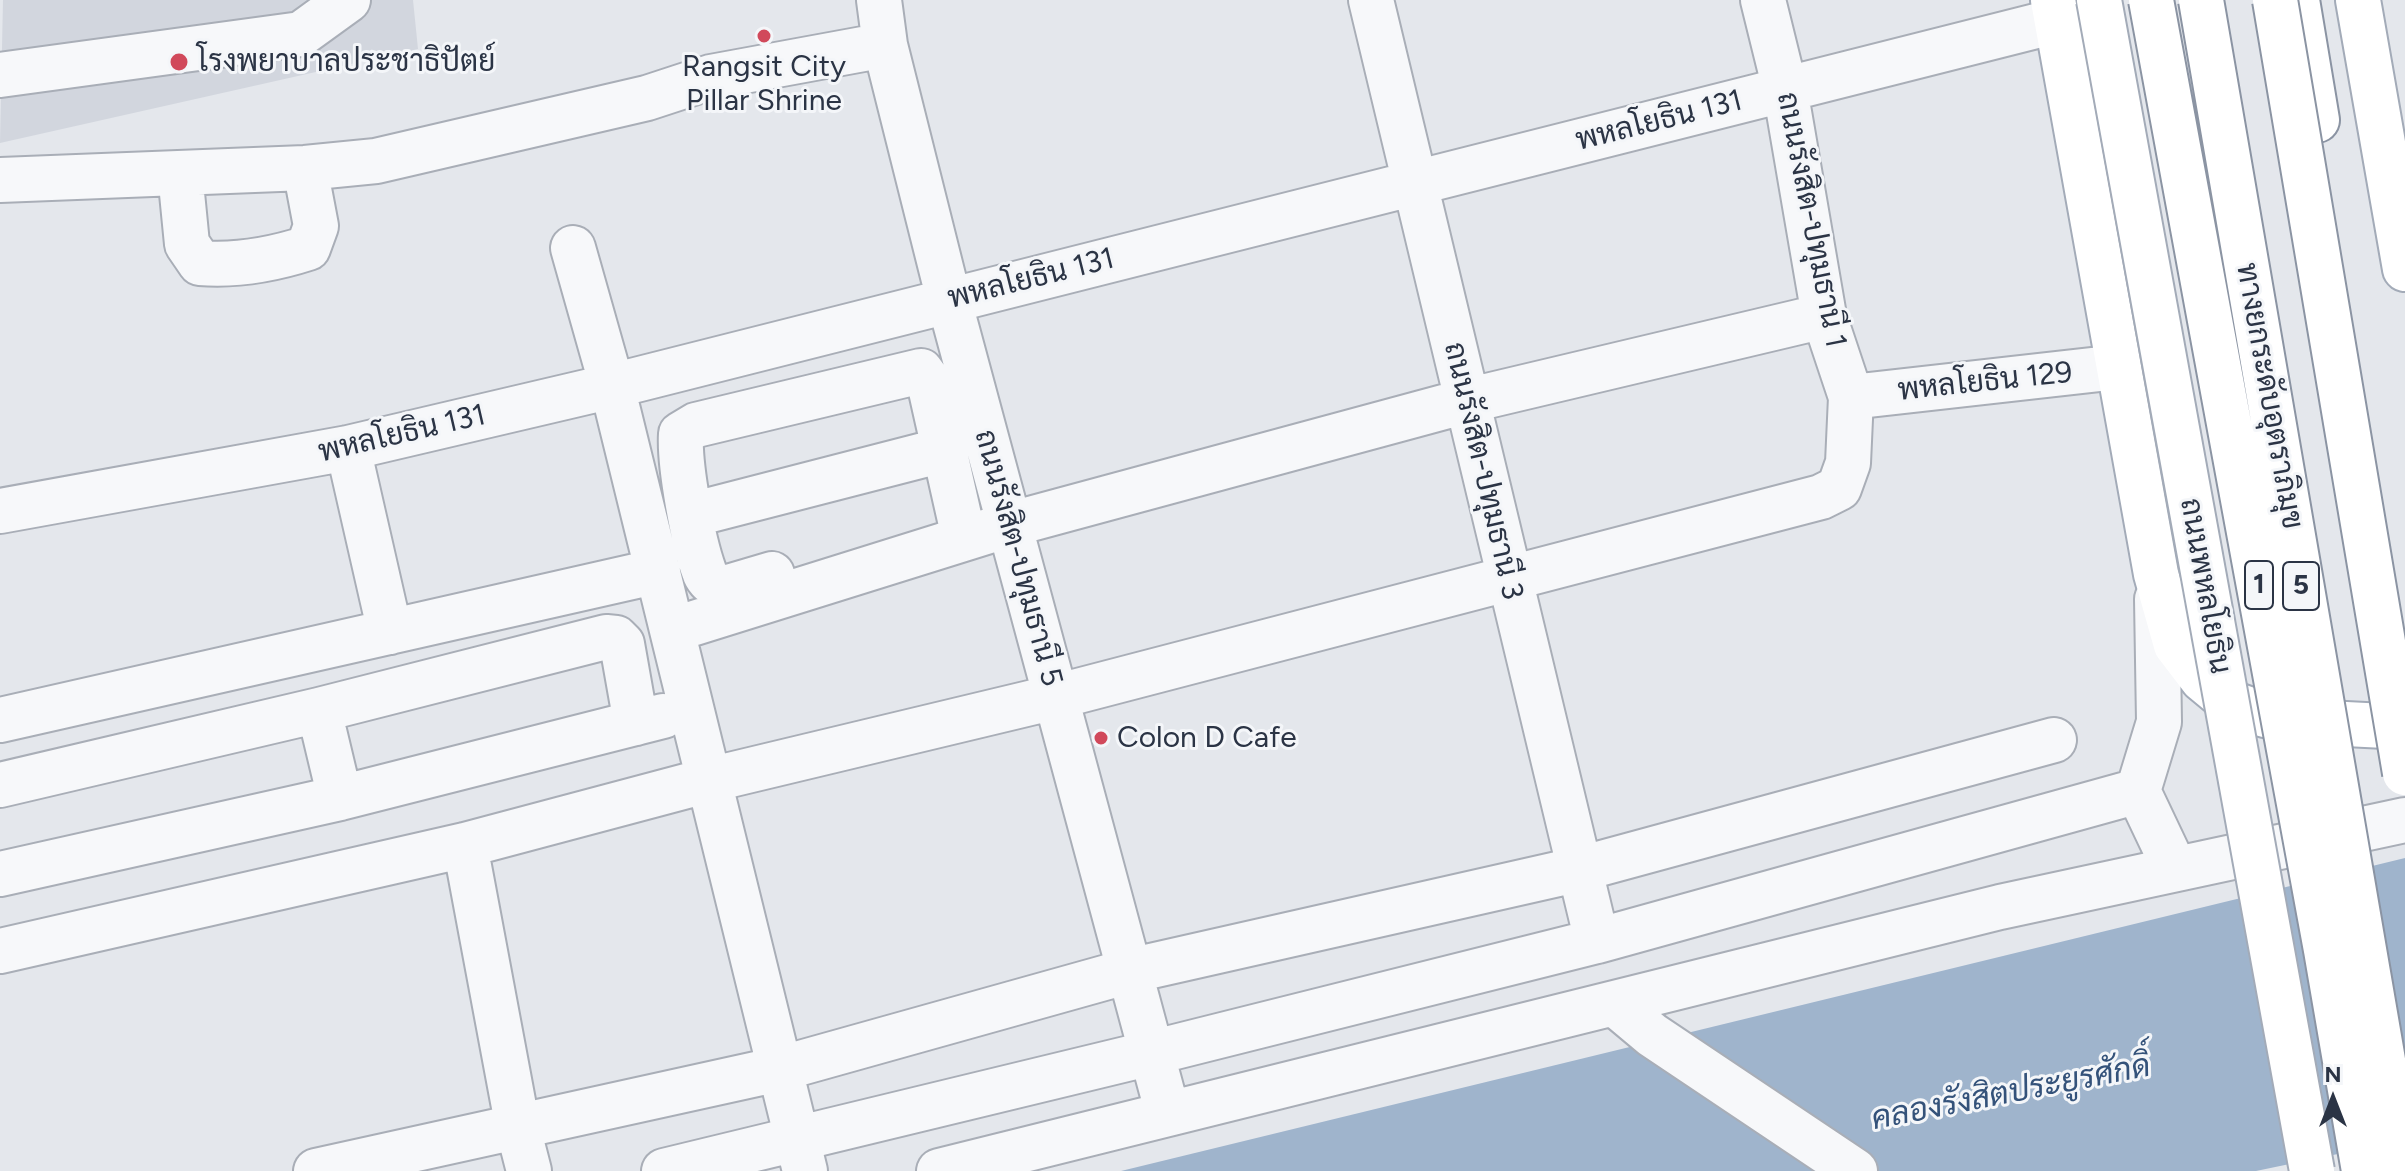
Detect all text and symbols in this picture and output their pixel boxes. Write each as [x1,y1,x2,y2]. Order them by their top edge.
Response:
marker: Rangsit City Pillar Shrine [755,27,773,45]
place label: โรงพยาบาลประชาธิปัตย์ [197,44,495,80]
place label: Rangsit City Pillar Shrine [682,49,846,120]
marker: โรงพยาบาลประชาธิปัตย์ [168,51,190,73]
street label: พหลโยธิน 131 [1572,83,1746,159]
street label: ถนนรังสิต-ปทุมธานี 1 [1769,89,1853,351]
street label: พหลโยธิน 131 [944,241,1118,317]
street label: ทางยกระดับอุตราภิมุข [2228,260,2310,532]
street label: ถนนรังสิต-ปทุมธานี 3 [1436,339,1530,603]
street label: พหลโยธิน 129 [1896,355,2074,409]
street label: พหลโยธิน 131 [315,397,489,471]
street label: ถนนรังสิต-ปทุมธานี 5 [966,426,1070,690]
street label: ถนนพหลโยธิน [2172,495,2238,677]
road number: 1 [2245,561,2273,609]
road number: 5 [2283,562,2319,610]
place label: Colon D Cafe [1117,720,1297,756]
marker: Colon D Cafe [1092,729,1110,747]
water label: คลองรังสิตประยูรศักดิ์ [1868,1047,2154,1139]
north arrow [2293,1059,2373,1139]
text: N [2324,1061,2342,1088]

